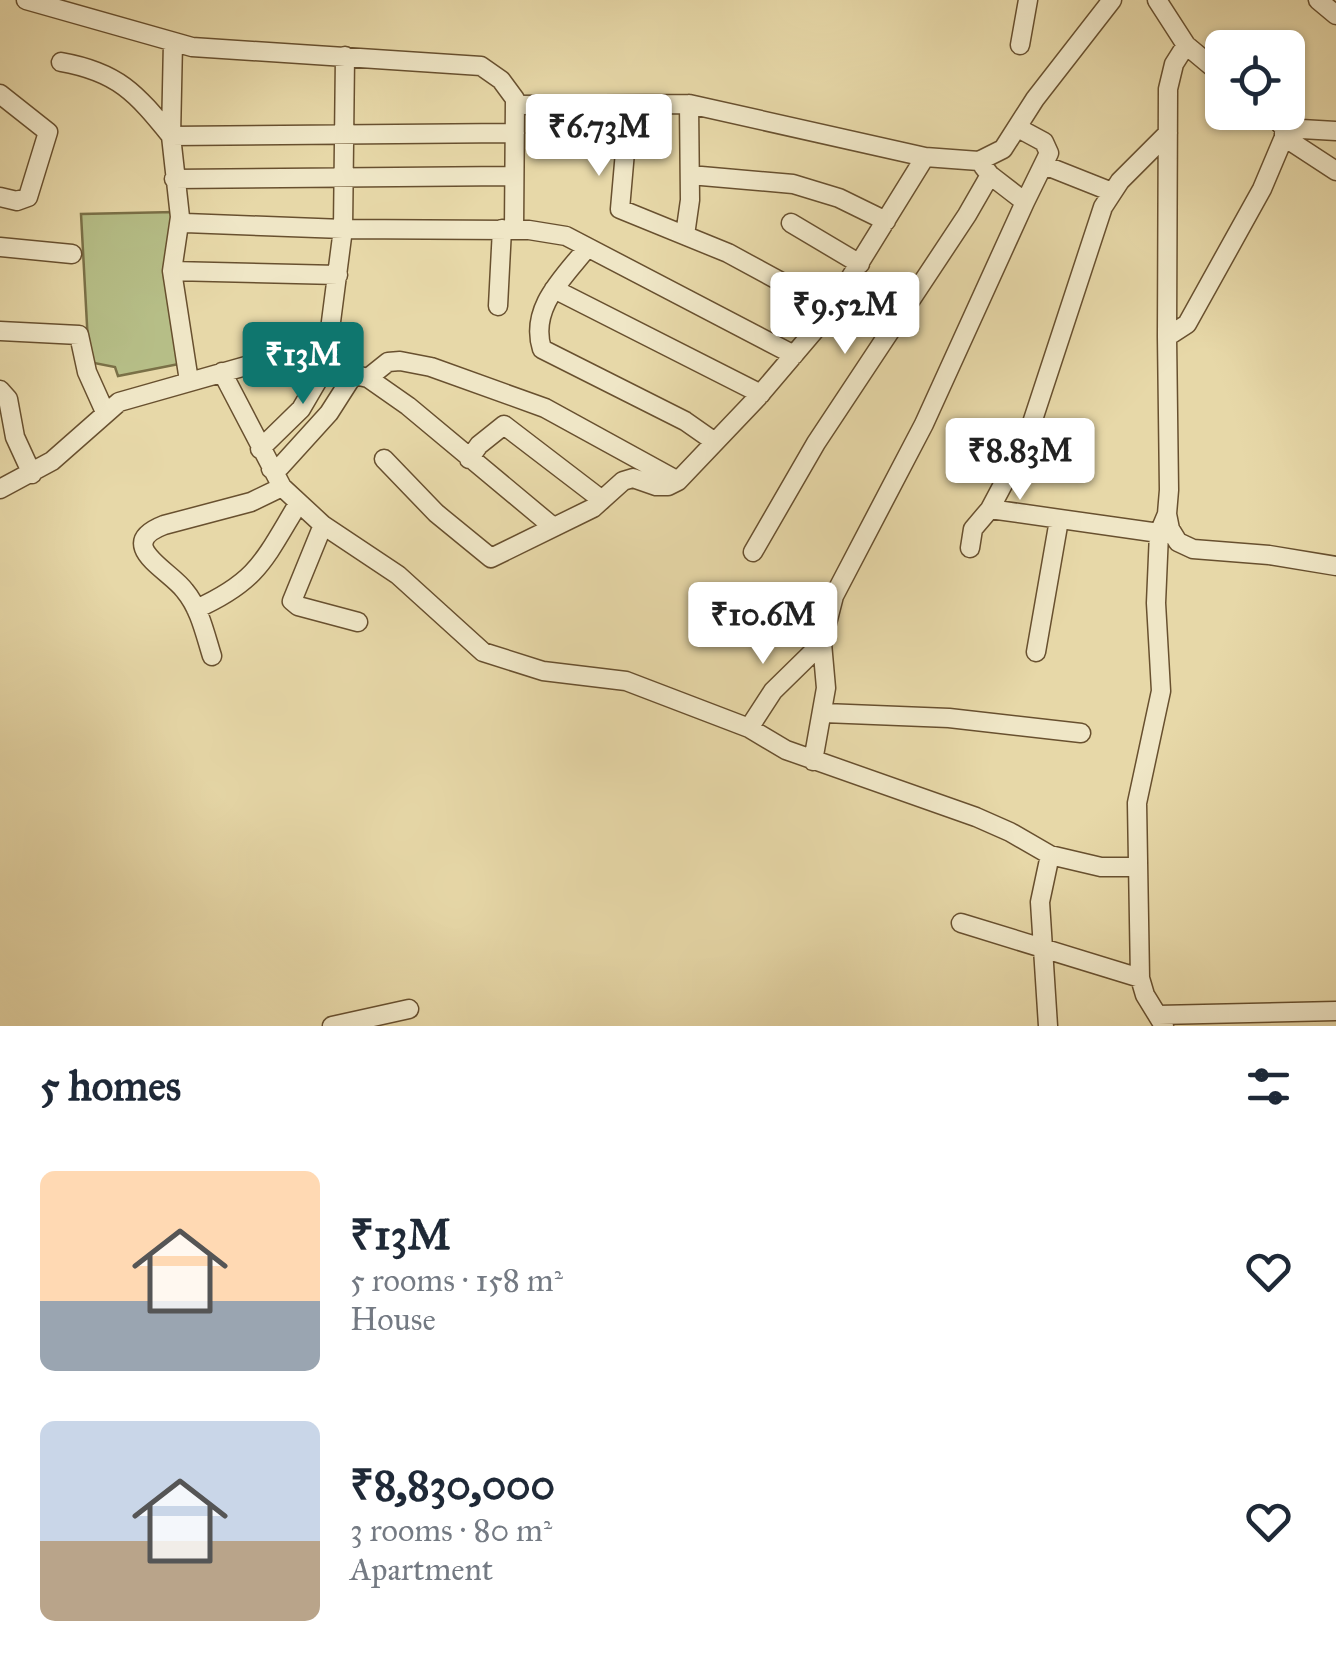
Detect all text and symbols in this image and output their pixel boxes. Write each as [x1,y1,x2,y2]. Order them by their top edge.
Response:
map controls [1205,30,1305,130]
button: locate [1205,30,1305,130]
pin: ₹6.73M [518,94,680,179]
text: ₹6.73M [548,107,650,146]
pin: ₹9.52M [764,272,926,357]
text: ₹9.52M [792,285,898,324]
pin: ₹13M [244,322,362,407]
text: ₹13M [265,335,341,374]
pin: ₹8.83M [939,418,1101,503]
text: ₹8.83M [968,431,1072,470]
pin: ₹10.6M [682,582,844,667]
text: ₹10.6M [710,595,816,634]
icon: filters [1241,1059,1296,1114]
text: 5 homes [40,1060,181,1112]
text: ₹13M [350,1209,451,1261]
icon: home [120,1211,240,1331]
icon: heart [1241,1244,1296,1299]
text: 5 rooms · 158 m² [350,1261,563,1300]
text: House [350,1300,436,1339]
text: ₹8,830,000 [350,1459,555,1511]
icon: home [120,1461,240,1581]
icon: heart [1241,1494,1296,1549]
text: 3 rooms · 80 m² [350,1511,552,1550]
text: Apartment [350,1550,493,1589]

